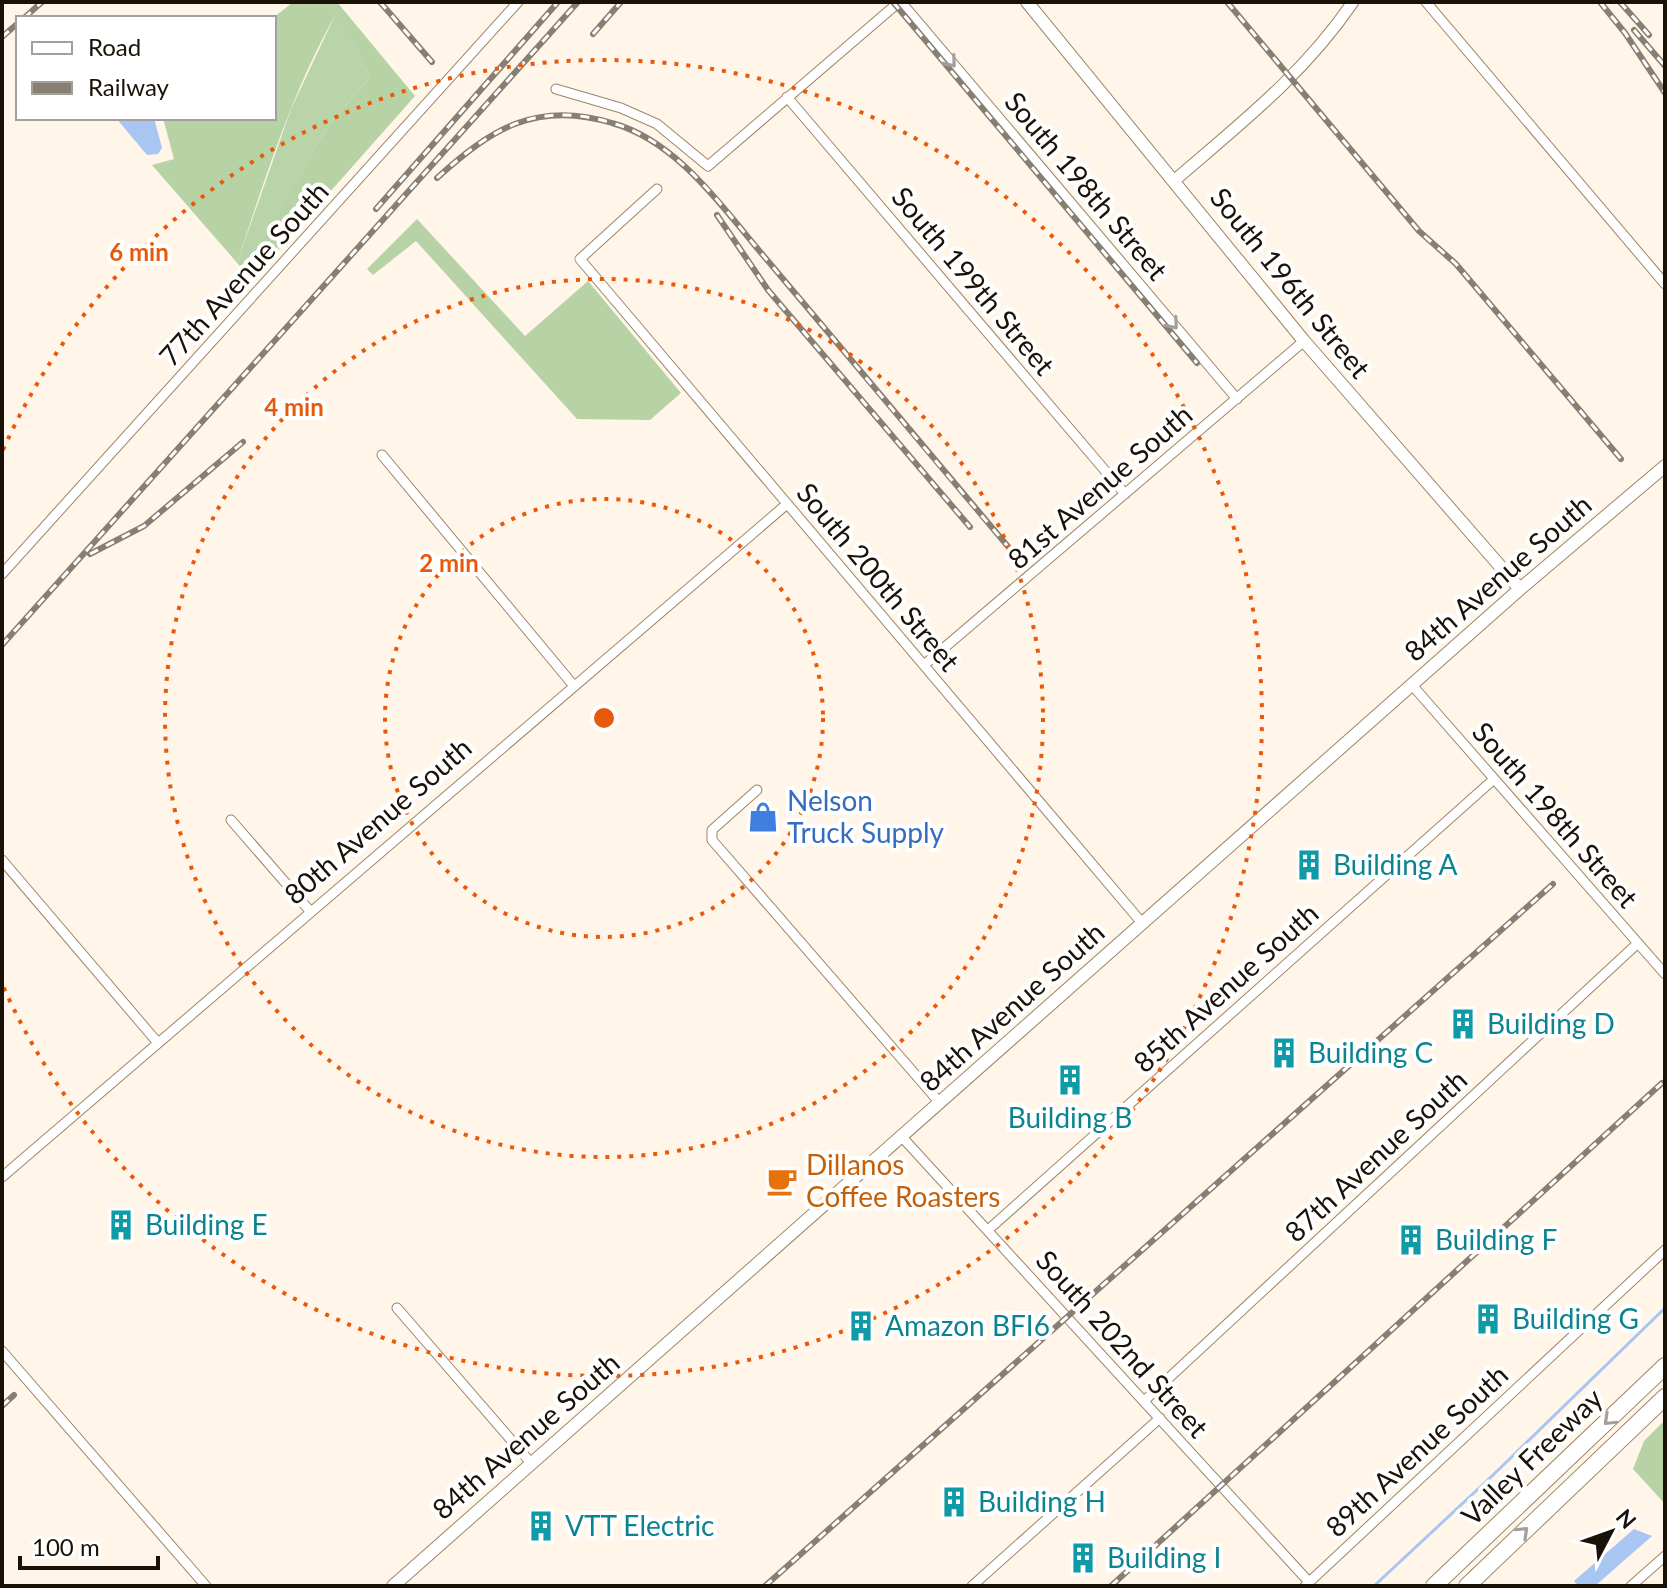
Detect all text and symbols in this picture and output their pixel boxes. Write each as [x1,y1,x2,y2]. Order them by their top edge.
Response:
legend [16,16,276,120]
text: Road [88,32,141,61]
one-way arrow [941,52,956,67]
text: Railway [88,72,170,101]
street label: South 198th Street [998,85,1175,286]
street label: 77th Avenue South [151,174,335,373]
street label: South 199th Street [885,180,1062,381]
street label: South 196th Street [1204,180,1378,384]
text: 6 min [109,237,169,266]
one-way arrow [1163,315,1178,330]
text: 4 min [264,392,324,421]
street label: 81st Avenue South [1000,397,1198,576]
street label: South 200th Street [790,476,967,677]
street label: 84th Avenue South [1397,487,1598,668]
text: 2 min [419,548,479,577]
centre of rings [590,704,618,732]
street label: South 198th Street [1466,715,1646,914]
street label: 80th Avenue South [277,730,478,911]
place label: Nelson Truck Supply [787,783,945,849]
shop icon: Nelson Truck Supply [746,800,780,834]
place label: Building A [1333,847,1458,881]
building icon: Building A [1292,848,1326,882]
street label: 85th Avenue South [1126,895,1325,1079]
street label: 84th Avenue South [912,914,1111,1098]
place label: Building D [1487,1006,1615,1040]
building icon: Building D [1446,1007,1480,1041]
place label: Building C [1308,1035,1433,1069]
building icon: Building C [1267,1036,1301,1070]
street label: 87th Avenue South [1277,1062,1473,1248]
building icon: Building B [1053,1063,1087,1097]
place label: Building B [1008,1100,1132,1134]
place label: Dillanos Coffee Roasters [806,1147,1000,1213]
cafe icon: Dillanos Coffee Roasters [765,1164,799,1198]
place label: Building E [145,1207,268,1241]
building icon: Building E [104,1208,138,1242]
place label: Building F [1435,1222,1557,1256]
building icon: Building F [1394,1223,1428,1257]
street label: South 202nd Street [1030,1243,1216,1444]
place label: Building G [1512,1301,1639,1335]
building icon: Building G [1471,1302,1505,1336]
place label: Amazon BFI6 [885,1308,1050,1342]
building icon: Amazon BFI6 [844,1309,878,1343]
street label: 84th Avenue South [425,1345,626,1526]
street label: 89th Avenue South [1318,1357,1514,1543]
street label: Valley Freeway [1454,1380,1609,1532]
one-way arrow [1604,1410,1618,1425]
place label: Building H [978,1484,1106,1518]
building icon: Building H [937,1485,971,1519]
north arrow [1571,1492,1651,1572]
text: N [1611,1503,1642,1534]
place label: VTT Electric [565,1508,714,1542]
building icon: VTT Electric [524,1509,558,1543]
scale bar [20,1520,158,1570]
one-way arrow [1514,1527,1528,1541]
text: 100 m [32,1532,100,1561]
place label: Building I [1107,1540,1221,1574]
building icon: Building I [1066,1541,1100,1575]

